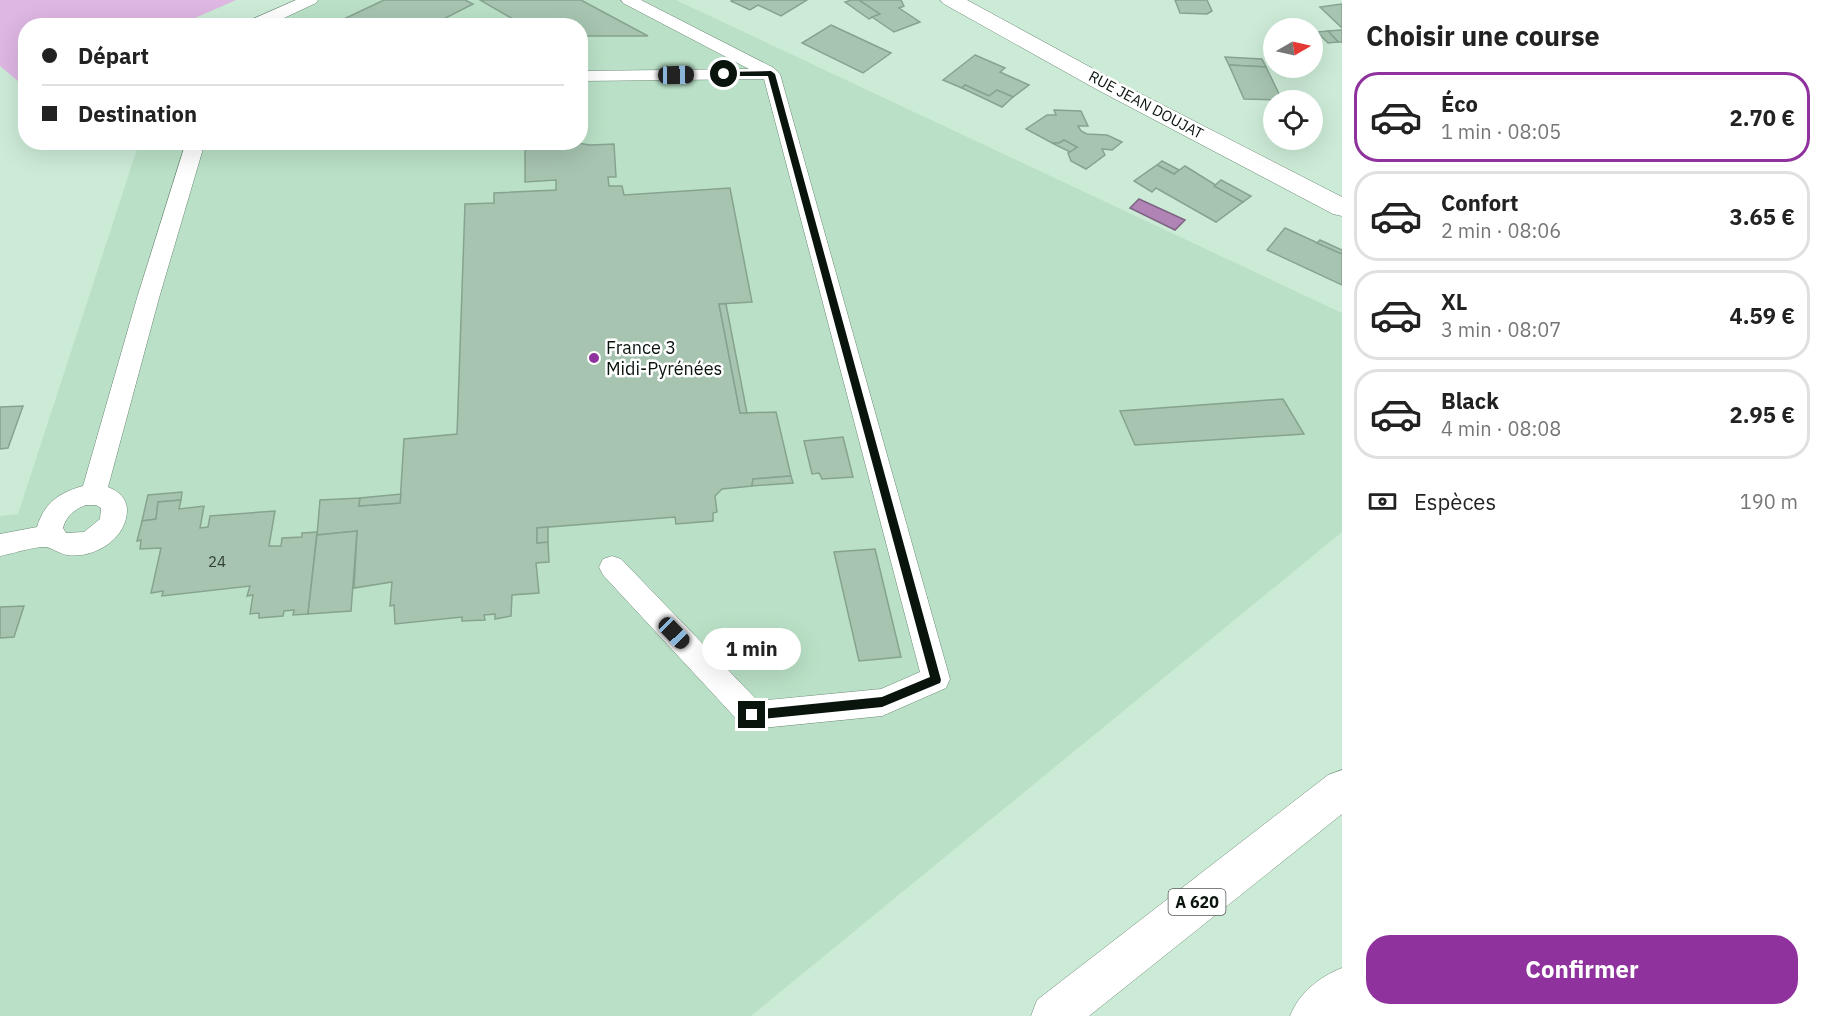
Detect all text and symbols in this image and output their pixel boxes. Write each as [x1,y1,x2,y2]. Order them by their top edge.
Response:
north arrow [1263,18,1323,78]
map controls [1263,18,1323,150]
text: Choisir une course [1366,18,1600,53]
text: Départ [78,41,149,70]
route start [710,60,737,87]
car [658,66,694,84]
street label: RUE JEAN DOUJAT [1086,66,1207,143]
text: Éco [1441,89,1478,118]
button: locate [1263,90,1323,150]
icon: car [1369,90,1423,144]
text: Destination [78,99,197,128]
text: 2.70 € [1730,103,1795,132]
text: 1 min · 08:05 [1441,118,1561,145]
text: Confort [1441,188,1519,217]
icon: car [1369,189,1423,243]
text: 3.65 € [1730,202,1795,231]
text: 2 min · 08:06 [1441,217,1561,244]
text: XL [1441,287,1467,316]
icon: car [1369,288,1423,342]
text: 4.59 € [1730,301,1795,330]
text: 3 min · 08:07 [1441,316,1561,343]
place label: France 3 Midi-Pyrénées [606,336,722,380]
marker: France 3 Midi-Pyrénées [587,351,601,365]
text: Black [1441,386,1499,415]
icon: car [1369,387,1423,441]
text: 2.95 € [1730,400,1795,429]
text: 4 min · 08:08 [1441,415,1561,442]
icon: cash [1366,485,1399,518]
text: Espèces [1414,487,1496,516]
text: 190 m [1740,488,1798,515]
house number: 24 [208,552,226,571]
car [655,614,693,652]
callout: 1 min [702,628,801,670]
text: 1 min [725,635,778,662]
route end [738,701,765,728]
road number: A 620 [1168,889,1226,915]
button: Confirmer [1366,935,1798,1004]

